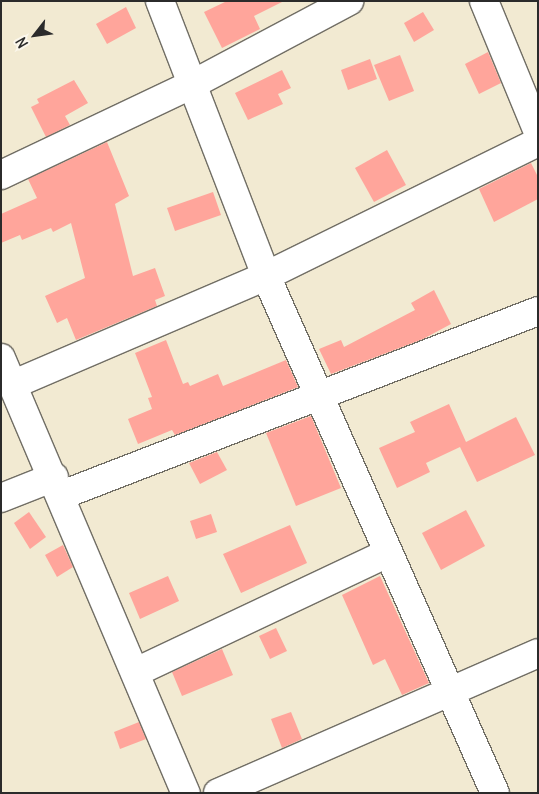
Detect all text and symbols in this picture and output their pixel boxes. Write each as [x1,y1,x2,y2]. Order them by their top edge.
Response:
north arrow [10,10,60,60]
text: N [12,34,32,51]

